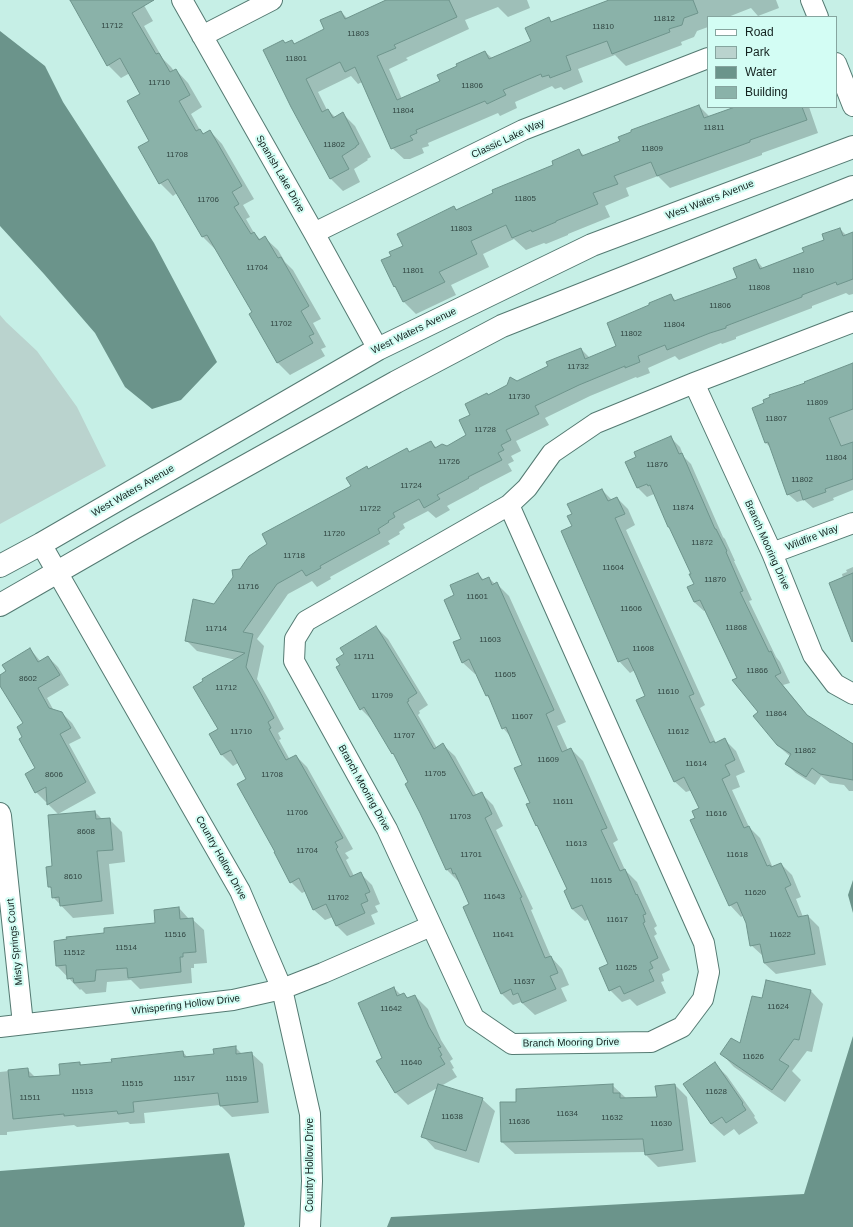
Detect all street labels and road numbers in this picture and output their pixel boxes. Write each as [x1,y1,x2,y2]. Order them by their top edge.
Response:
street label: Classic Lake Way [470,117,546,161]
street label: Spanish Lake Drive [253,133,307,215]
street label: West Waters Avenue [664,178,756,222]
street label: West Waters Avenue [369,305,459,357]
street label: West Waters Avenue [90,463,176,519]
street label: Branch Mooring Drive [742,498,792,592]
street label: Wildfire Way [784,522,840,554]
street label: Branch Mooring Drive [335,743,393,833]
street label: Country Hollow Drive [193,814,249,902]
street label: Misty Springs Court [4,898,26,986]
street label: Whispering Hollow Drive [131,992,241,1018]
street label: Branch Mooring Drive [523,1036,619,1050]
street label: Country Hollow Drive [304,1118,316,1212]

